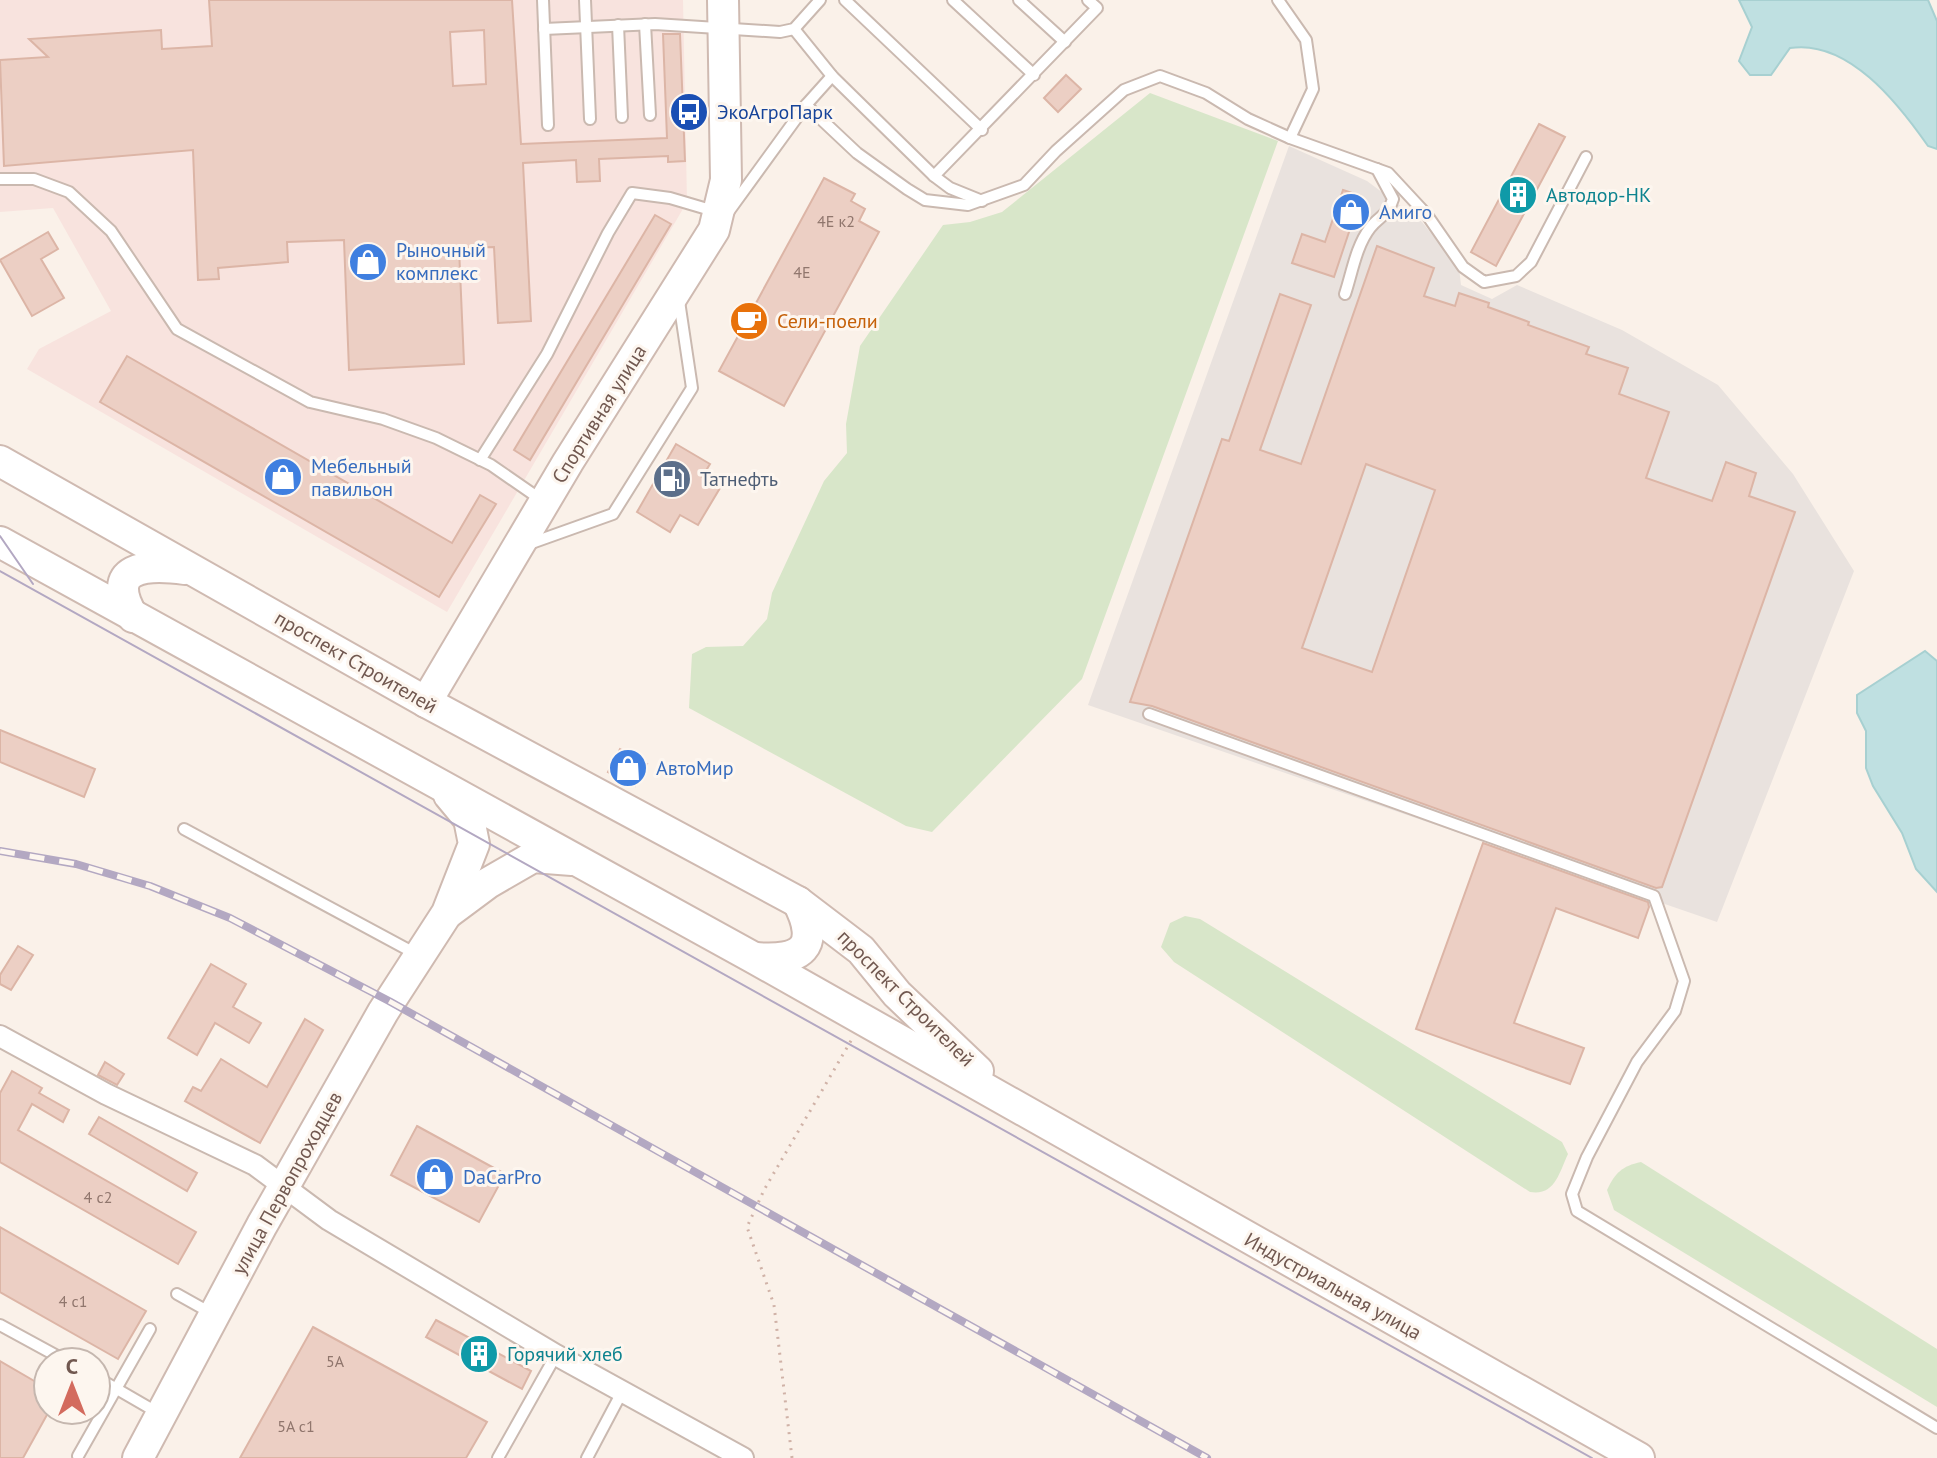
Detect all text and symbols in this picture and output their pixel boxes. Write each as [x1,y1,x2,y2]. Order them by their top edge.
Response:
bus stop icon: ЭкоАгроПарк [668,91,710,133]
place label: ЭкоАгроПарк [717,99,833,125]
building icon: Автодор-НК [1497,174,1539,216]
place label: Автодор-НК [1546,182,1651,208]
shop icon: Амиго [1330,191,1372,233]
place label: Амиго [1379,199,1432,225]
house number: 4Е к2 [817,211,855,231]
place label: Рыночный комплекс [396,237,486,286]
shop icon: Рыночный комплекс [347,241,389,283]
house number: 4Е [793,262,811,282]
cafe icon: Сели-поели [728,300,770,342]
place label: Сели-поели [777,308,878,334]
street label: Спортивная улица [546,340,652,488]
place label: Мебельный павильон [311,453,412,502]
shop icon: Мебельный павильон [262,456,304,498]
fuel station icon: Татнефть [651,458,693,500]
place label: Татнефть [700,466,778,492]
street label: проспект Строителей [270,605,442,719]
shop icon: АвтоМир [607,747,649,789]
place label: АвтоМир [656,755,734,781]
street label: проспект Строителей [832,924,980,1072]
street label: улица Первопроходцев [226,1087,348,1279]
shop icon: DaCarPro [414,1156,456,1198]
place label: DaCarPro [463,1164,542,1190]
house number: 4 с2 [84,1187,112,1207]
street label: Индустриальная улица [1240,1226,1426,1346]
house number: 4 с1 [59,1291,87,1311]
building icon: Горячий хлеб [458,1333,500,1375]
place label: Горячий хлеб [507,1341,623,1367]
north arrow [32,1346,112,1426]
house number: 5А [326,1351,345,1371]
text: С [66,1352,78,1380]
house number: 5А с1 [277,1416,315,1436]

